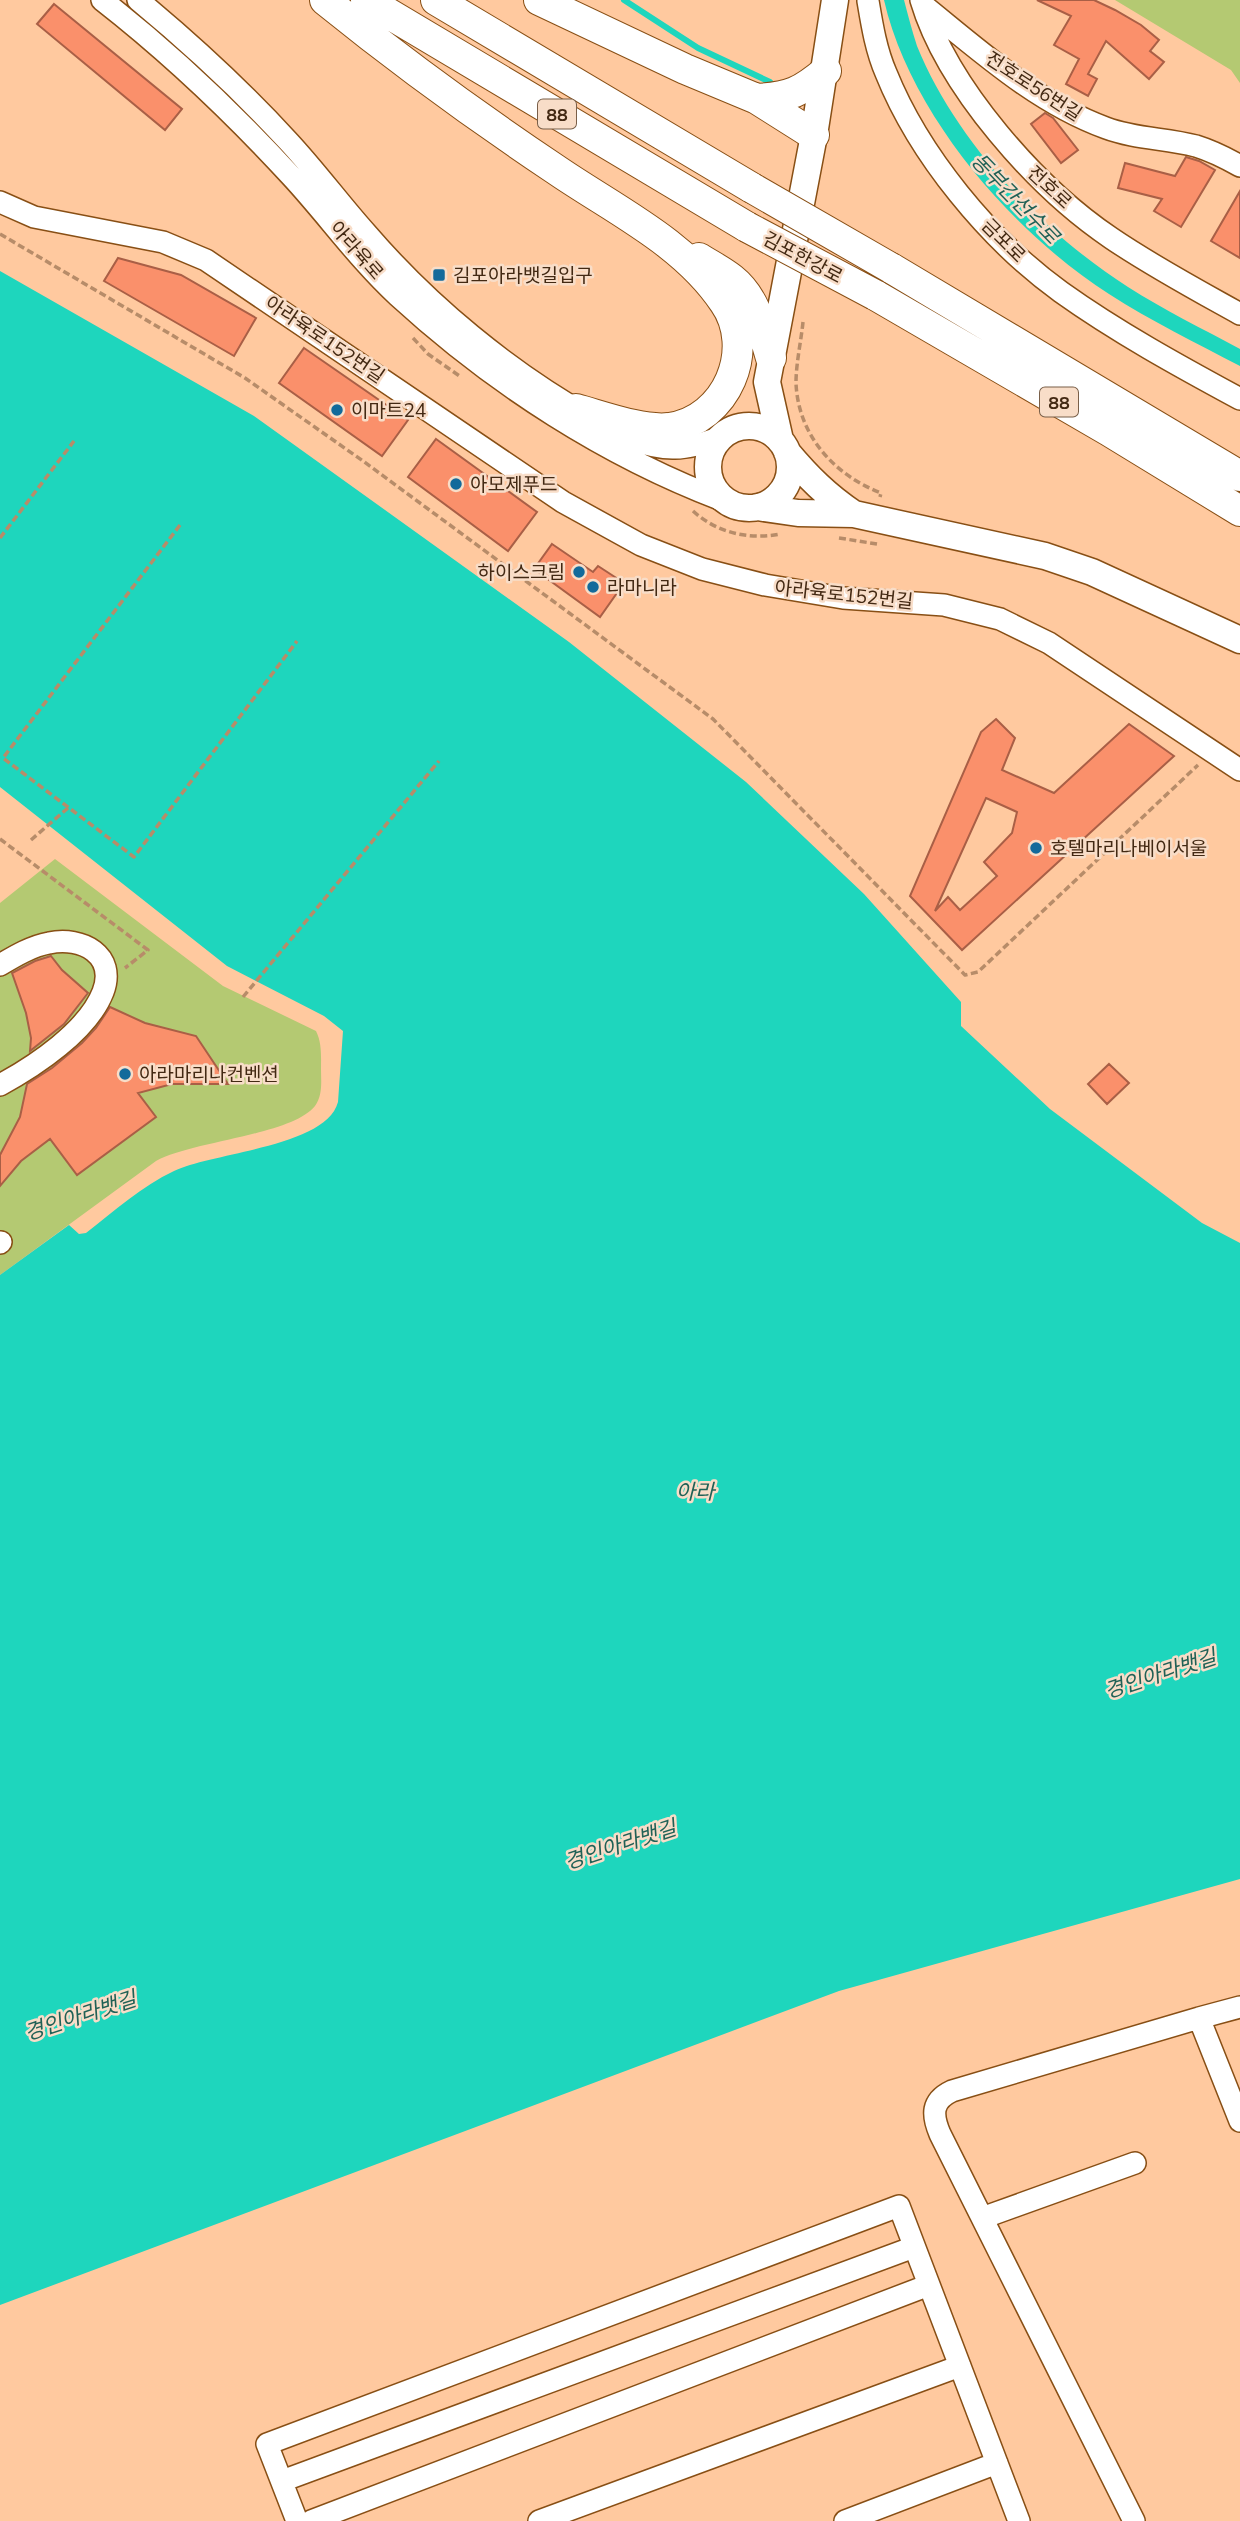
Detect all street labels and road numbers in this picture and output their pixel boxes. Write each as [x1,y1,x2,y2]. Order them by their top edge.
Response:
street label: 전호로56번길 [981,46,1087,126]
road number: 88 [538,100,576,128]
street label: 전호로 [1023,160,1077,214]
street label: 금포로 [977,213,1031,267]
street label: 아라육로 [325,216,389,284]
street label: 김포한강로 [759,226,847,288]
street label: 아라육로152번길 [261,290,389,388]
road number: 88 [1040,388,1078,416]
street label: 아라육로152번길 [774,575,914,613]

